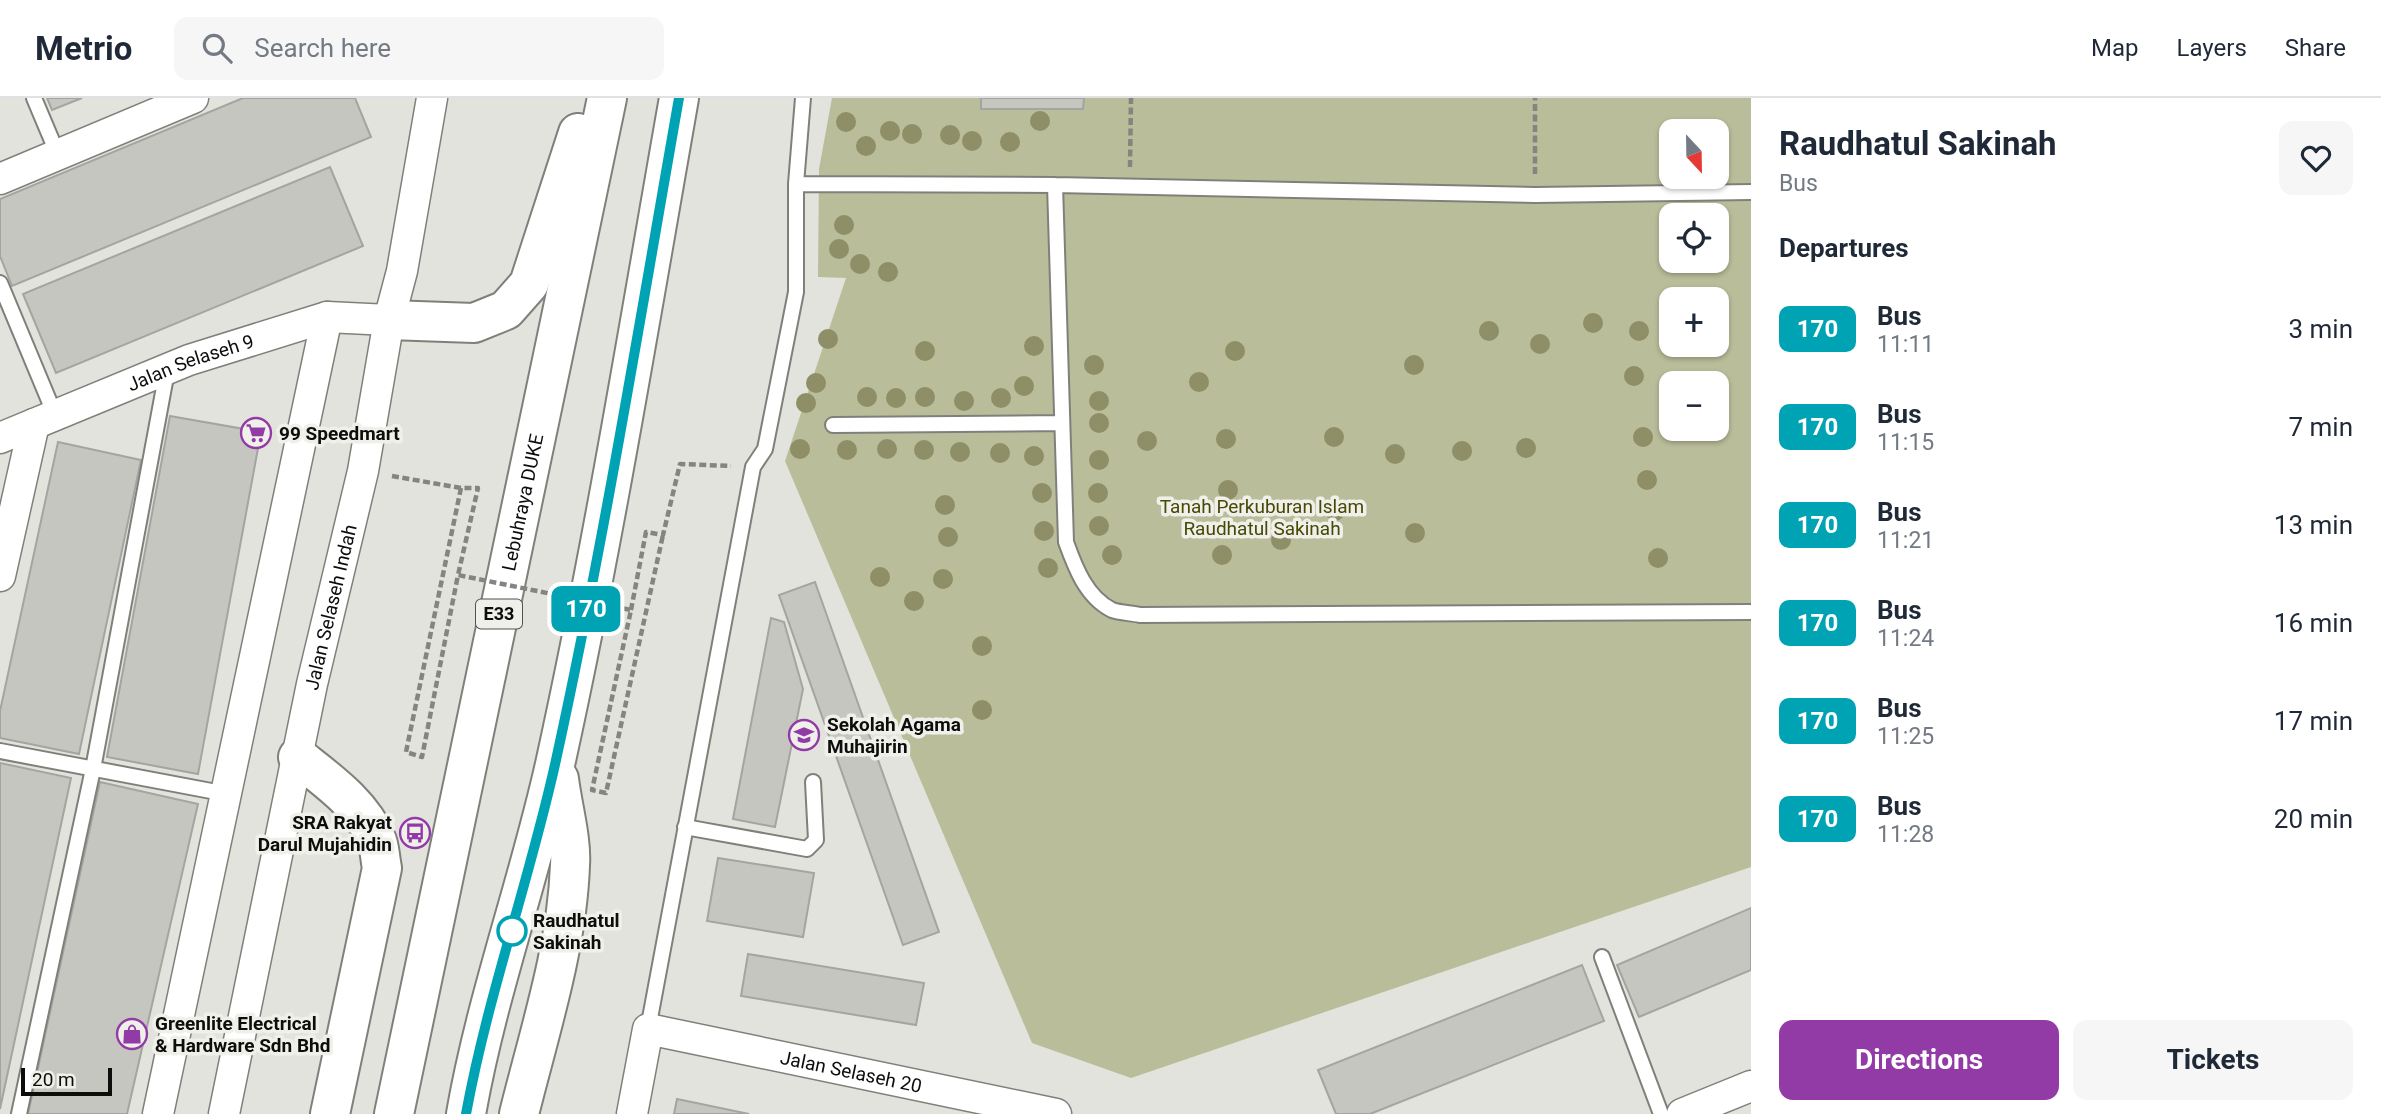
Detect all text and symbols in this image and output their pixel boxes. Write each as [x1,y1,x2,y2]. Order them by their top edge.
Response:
search box [174,17,664,80]
text: Metrio [35,29,132,68]
icon: search [198,29,236,67]
text: Search here [254,33,391,63]
text: Map [2091,34,2139,62]
text: Layers [2177,34,2247,62]
text: Share [2285,34,2346,62]
north arrow [1659,119,1729,189]
map controls [1659,119,1729,441]
button: heart [2279,121,2353,195]
text: Raudhatul Sakinah [1779,124,2057,163]
text: Bus [1779,170,1818,197]
button: locate [1659,203,1729,273]
text: Departures [1779,233,1909,263]
button: + [1659,287,1729,357]
text: Bus [1877,301,1922,331]
text: 3 min [2288,314,2353,344]
text: 170 [1797,315,1838,343]
street label: Jalan Selaseh 9 [124,330,257,396]
text: 11:11 [1877,331,1934,358]
button: − [1659,371,1729,441]
text: Bus [1877,399,1922,429]
text: 7 min [2288,412,2353,442]
text: 170 [1797,413,1838,441]
supermarket icon: 99 Speedmart [239,416,273,450]
place label: 99 Speedmart [279,422,400,445]
text: 11:15 [1877,429,1934,456]
street label: Lebuhraya DUKE [497,432,548,573]
park label: Tanah Perkuburan Islam Raudhatul Sakinah [1160,495,1364,540]
text: Bus [1877,497,1922,527]
text: 13 min [2274,510,2353,540]
text: 170 [1797,511,1838,539]
street label: Jalan Selaseh Indah [300,522,362,692]
text: 11:21 [1877,527,1934,554]
line badge: 170 [546,586,626,632]
text: 170 [565,595,607,623]
text: Bus [1877,595,1922,625]
road number: E33 [476,600,522,628]
text: 16 min [2274,608,2353,638]
text: 170 [1797,609,1838,637]
text: 11:24 [1877,625,1934,652]
text: Bus [1877,693,1922,723]
text: 17 min [2274,706,2353,736]
text: 170 [1797,707,1838,735]
place label: Sekolah Agama Muhajirin [827,713,961,758]
school or university icon: Sekolah Agama Muhajirin [787,718,821,752]
text: 11:25 [1877,723,1934,750]
text: Bus [1877,791,1922,821]
text: 20 min [2274,804,2353,834]
text: 170 [1797,805,1838,833]
place label: SRA Rakyat Darul Mujahidin [258,811,393,856]
bus stop icon: SRA Rakyat Darul Mujahidin [398,816,432,850]
text: 11:28 [1877,821,1934,848]
place label: Raudhatul Sakinah [533,909,620,954]
marker: Raudhatul Sakinah [497,916,527,946]
place label: Greenlite Electrical & Hardware Sdn Bhd [155,1012,330,1057]
shop icon: Greenlite Electrical & Hardware Sdn Bhd [115,1017,149,1051]
button: Directions [1779,1020,2059,1100]
button: Tickets [2073,1020,2353,1100]
street label: Jalan Selaseh 20 [778,1046,924,1098]
scale bar [21,1065,112,1097]
text: 20 m [32,1068,75,1091]

